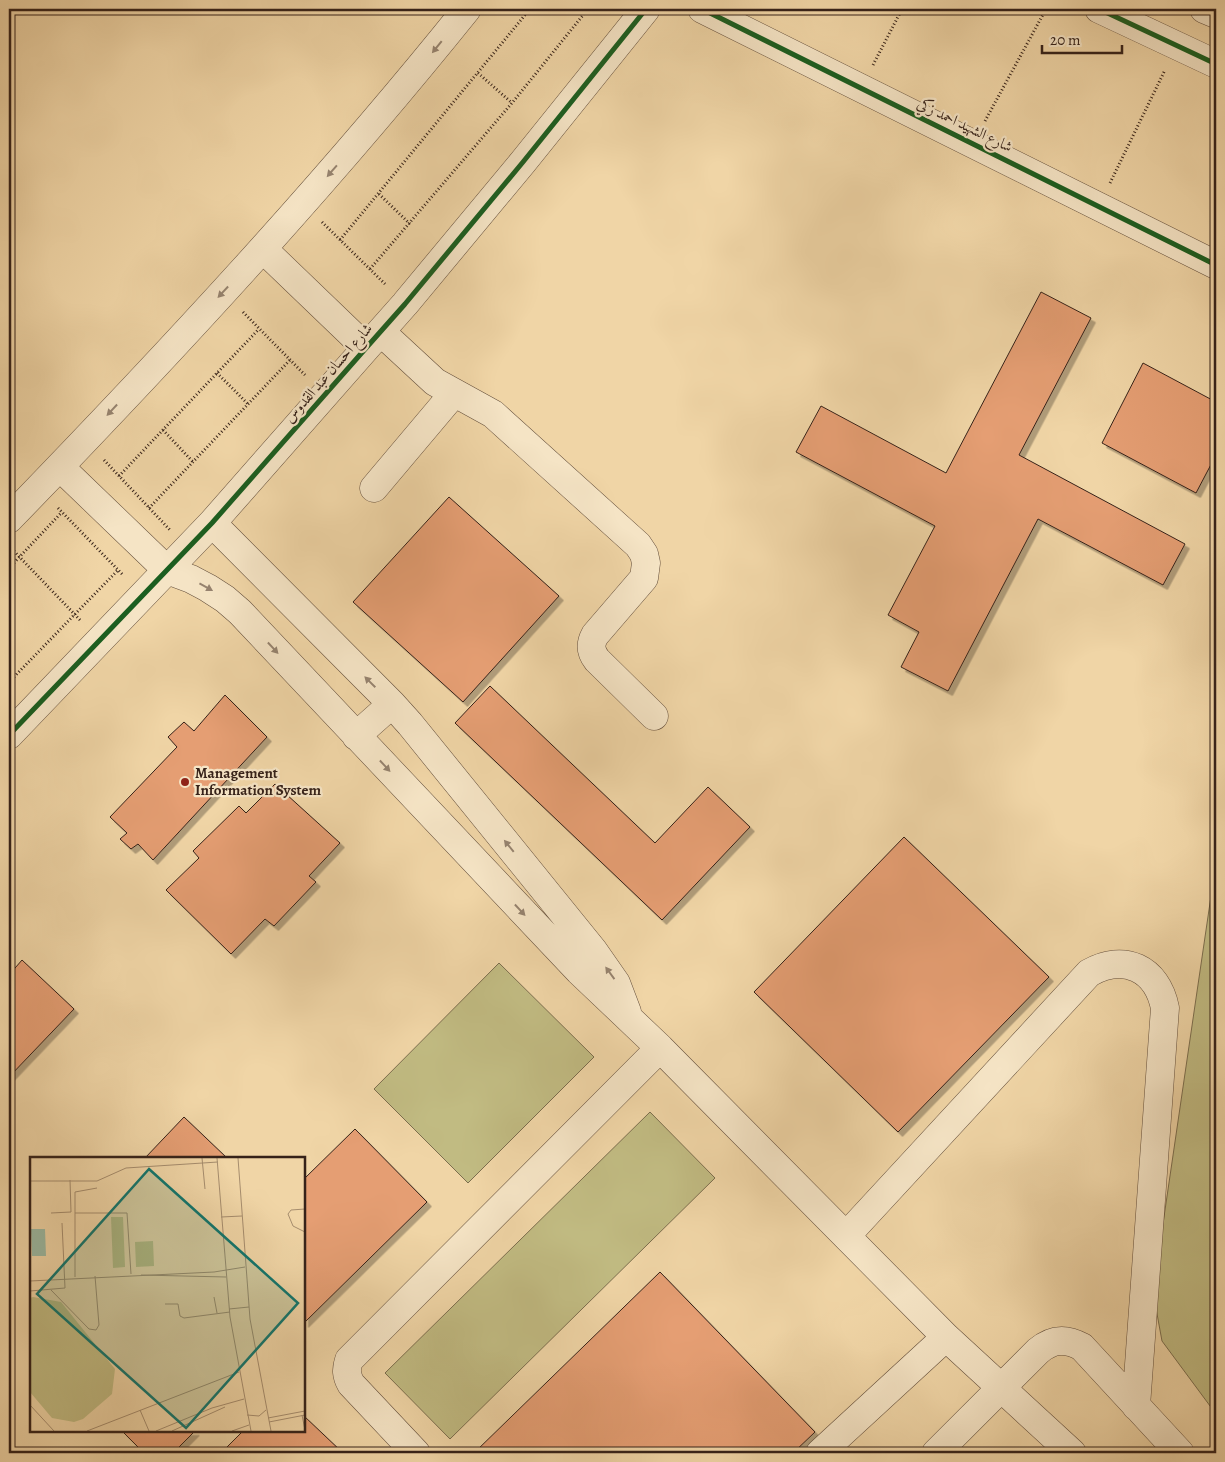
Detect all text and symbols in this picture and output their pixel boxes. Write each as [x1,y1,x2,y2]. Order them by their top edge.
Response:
scale bar [1042,22,1122,54]
text: 20 m [1050,30,1081,50]
one-way arrow [431,40,442,53]
street label: شارع الشهيد احمد زكي [913,93,1016,159]
one-way arrow [327,165,338,177]
one-way arrow [217,285,229,297]
street label: شارع احسان عبد القدوس [279,319,379,429]
one-way arrow [106,404,118,416]
one-way arrow [198,583,213,591]
one-way arrow [267,641,279,653]
one-way arrow [364,676,376,688]
one-way arrow [379,760,391,772]
place label: Management Information System [195,763,321,800]
marker: Management Information System [179,776,191,788]
one-way arrow [503,840,514,853]
one-way arrow [514,903,526,915]
one-way arrow [604,967,615,980]
inset map [30,1157,305,1432]

